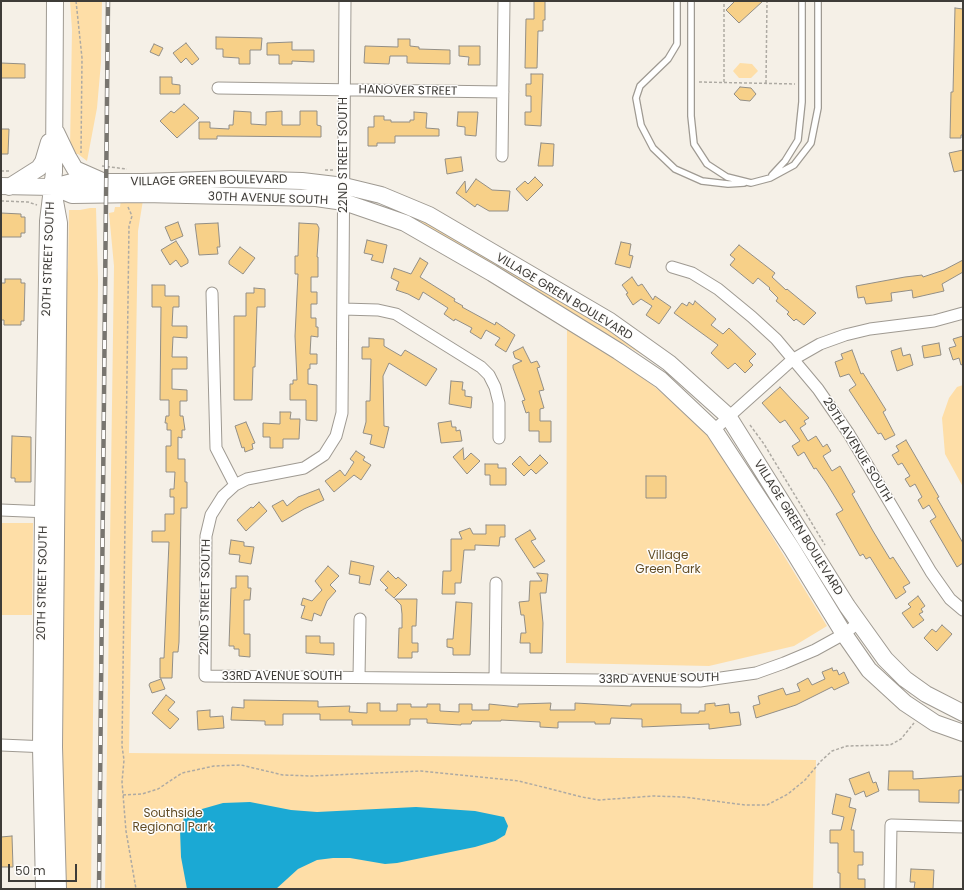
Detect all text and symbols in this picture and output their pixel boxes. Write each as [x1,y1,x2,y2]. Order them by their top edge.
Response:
street label: HANOVER STREET [359,83,457,99]
street label: 22ND STREET SOUTH [337,97,351,213]
street label: VILLAGE GREEN BOULEVARD [130,172,288,190]
street label: 30TH AVENUE SOUTH [208,190,328,208]
street label: 20TH STREET SOUTH [40,201,58,317]
street label: VILLAGE GREEN BOULEVARD [493,250,635,344]
street label: 29TH AVENUE SOUTH [819,395,895,505]
street label: VILLAGE GREEN BOULEVARD [750,458,846,598]
street label: 20TH STREET SOUTH [35,526,51,640]
street label: 22ND STREET SOUTH [198,539,214,655]
park label: Village Green Park [635,549,701,577]
street label: 33RD AVENUE SOUTH [222,670,342,684]
street label: 33RD AVENUE SOUTH [599,671,719,687]
park label: Southside Regional Park [132,807,214,835]
scale bar [10,856,79,882]
text: 50 m [15,862,46,879]

